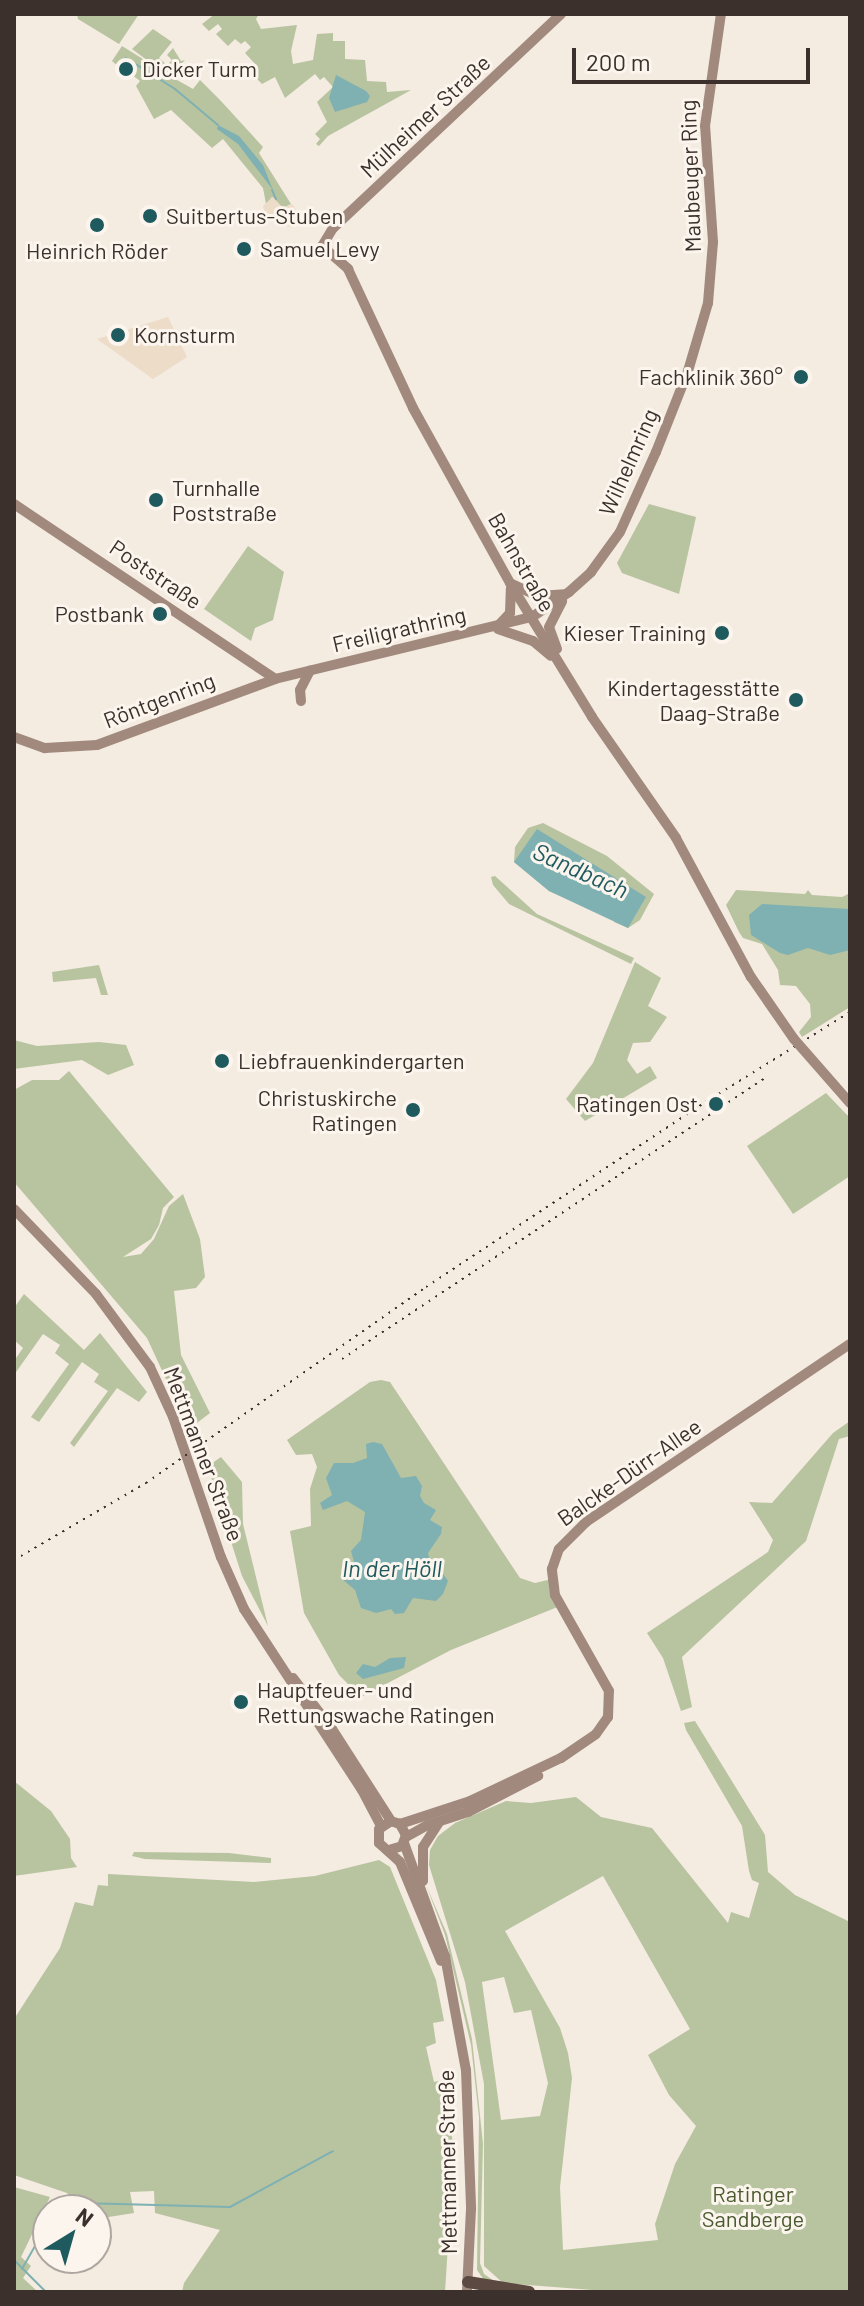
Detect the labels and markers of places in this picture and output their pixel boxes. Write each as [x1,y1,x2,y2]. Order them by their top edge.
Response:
place label: Dicker Turm [142,56,257,82]
marker: Dicker Turm [117,60,135,78]
place label: Suitbertus-Stuben [166,203,343,229]
marker: Suitbertus-Stuben [141,207,159,225]
marker: Heinrich Röder [88,216,106,234]
place label: Samuel Levy [260,236,380,262]
place label: Heinrich Röder [26,238,168,264]
marker: Samuel Levy [235,240,253,258]
place label: Kornsturm [134,322,236,348]
marker: Kornsturm [109,326,127,344]
place label: Fachklinik 360° [639,364,783,390]
marker: Fachklinik 360° [790,366,812,388]
place label: Turnhalle Poststraße [172,474,277,526]
marker: Turnhalle Poststraße [147,491,165,509]
place label: Postbank [55,601,144,627]
marker: Postbank [151,605,169,623]
place label: Kieser Training [563,620,706,646]
marker: Kieser Training [713,624,731,642]
place label: Kindertagesstätte Daag-Straße [607,674,780,726]
marker: Kindertagesstätte Daag-Straße [787,691,805,709]
place label: Liebfrauenkindergarten [238,1048,465,1074]
marker: Liebfrauenkindergarten [213,1052,231,1070]
place label: Christuskirche Ratingen [258,1084,397,1136]
place label: Ratingen Ost [576,1091,698,1117]
marker: Ratingen Ost [705,1093,727,1115]
marker: Christuskirche Ratingen [404,1101,422,1119]
place label: Hauptfeuer- und Rettungswache Ratingen [257,1676,495,1728]
marker: Hauptfeuer- und Rettungswache Ratingen [232,1693,250,1711]

